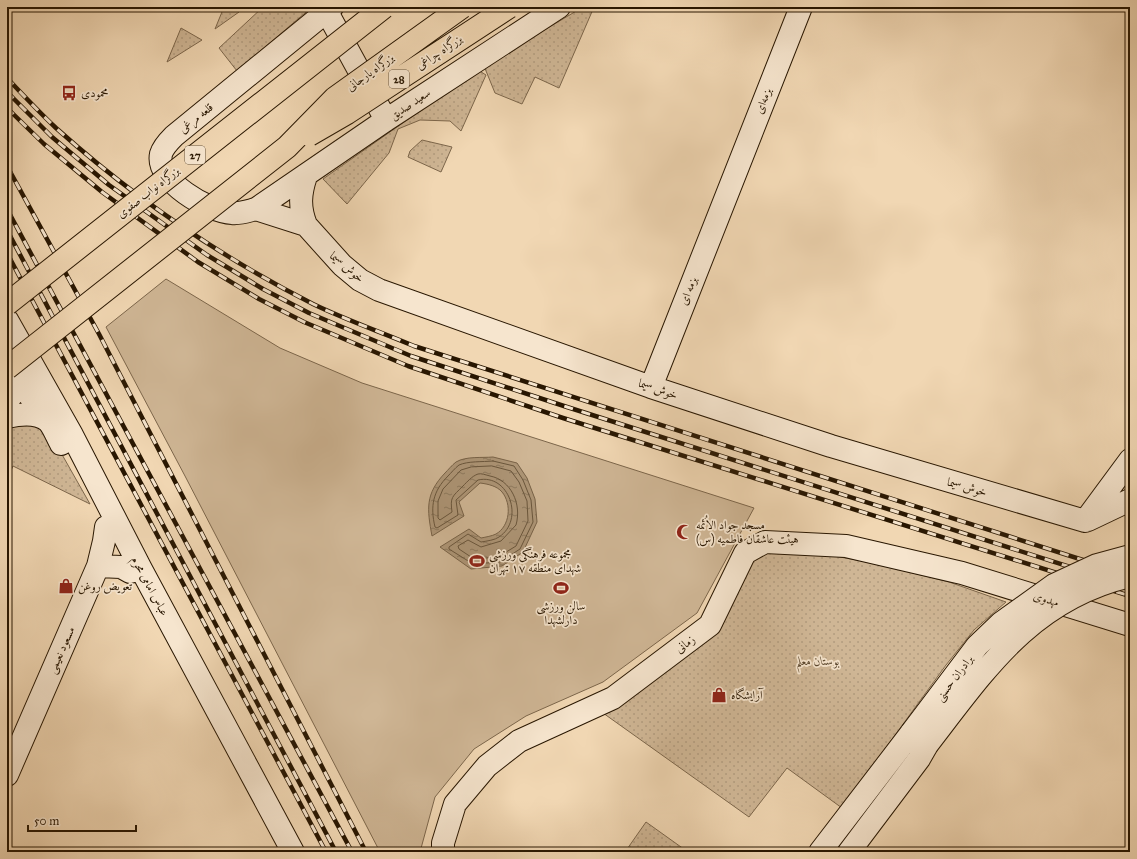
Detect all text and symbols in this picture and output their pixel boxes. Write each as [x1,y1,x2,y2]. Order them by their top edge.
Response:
street label: بزرگراه چراغی [413,31,465,73]
street label: بزرگراه یارجانی [343,49,397,95]
road number: 28 [389,70,409,88]
bus stop icon: محمودی [60,84,78,102]
street label: سعید صدیق [387,85,434,123]
place label: محمودی [81,86,108,101]
street label: بزمه‌ای [752,86,774,116]
street label: قلعه مرغی [176,100,217,138]
road number: 27 [185,146,205,164]
street label: بزرگراه نواب صفوی [113,162,183,222]
street label: خوش سیما [326,249,367,286]
street label: بزمه ای [676,275,700,307]
street label: خوش سیما [636,376,680,403]
street label: خوش سیما [945,475,989,500]
place label: مسجد جواد الاُئمه هیئت عاشقان فاطمیه (س) [696,515,799,547]
mosque icon: مسجد جواد الاُئمه هیئت عاشقان فاطمیه (س) [675,523,693,541]
place label: مجموعه فرهنگی ورزشی شهدای منطقه ۱۷ تهران [489,547,581,576]
sports icon: مجموعه فرهنگی ورزشی شهدای منطقه ۱۷ تهران [468,552,486,570]
street label: عباس امامی محرم [125,554,172,620]
shop icon: تعویض روغن [57,577,75,595]
place label: تعویض روغن [78,579,133,595]
sports icon: سالن ورزشی دارلشهدا [552,579,570,597]
street label: مهدوی [1031,589,1061,611]
place label: سالن ورزشی دارلشهدا [537,599,586,628]
street label: مسعود نعیمی [44,624,79,677]
street label: زمانی [672,632,698,656]
street label: برادران حسنی [932,652,977,705]
park label: بوستان معلم [796,654,840,673]
shop icon: آرایشگاه [710,686,728,704]
place label: آرایشگاه [731,687,764,702]
scale bar [28,807,136,833]
text: 50 m [34,814,59,828]

